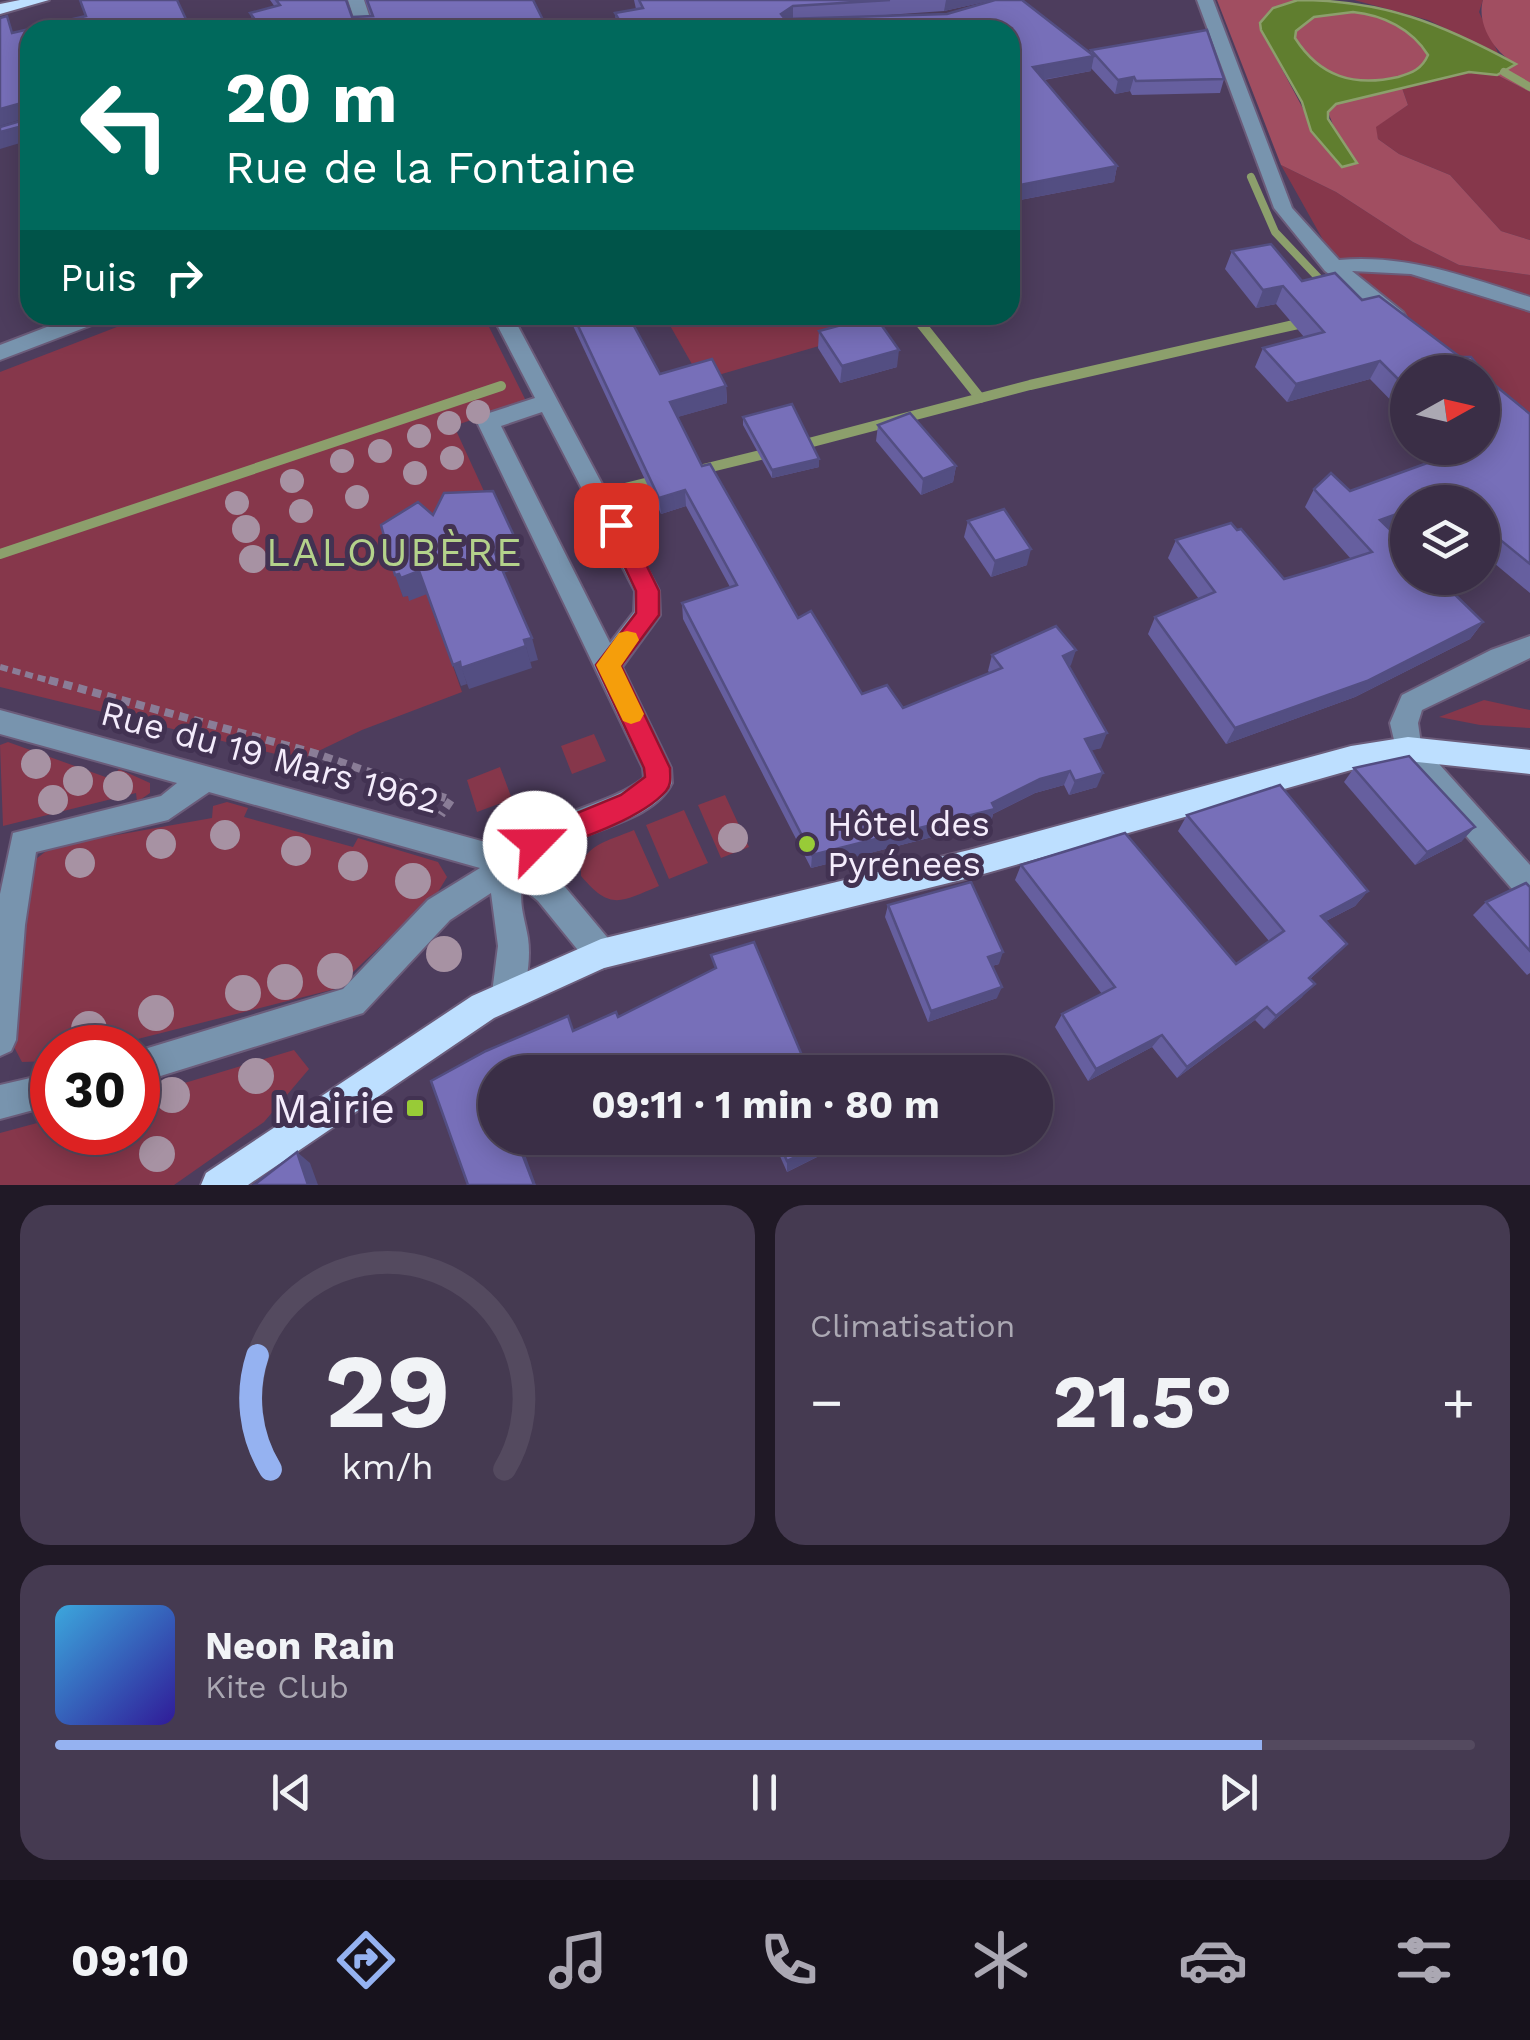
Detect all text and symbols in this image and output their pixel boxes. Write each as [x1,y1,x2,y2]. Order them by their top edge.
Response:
text: 20 m [225,57,398,139]
icon: left [60,60,190,190]
text: Rue de la Fontaine [225,141,636,194]
icon: right [157,250,212,305]
text: Puis [60,256,137,300]
north arrow [1390,355,1500,465]
map controls [1390,355,1500,595]
pin [574,483,659,568]
button: layers [1390,485,1500,595]
icon: arrive [589,498,644,553]
district label: LALOUBÈRE [266,529,524,576]
street label: Rue du 19 Mars 1962 [96,692,444,822]
position arrow [483,791,587,895]
place label: Hôtel des Pyrénees [827,803,990,885]
marker: Hôtel des Pyrénees [796,833,818,855]
speed limit sign: 30 [30,1025,160,1155]
text: 09:11 · 1 min · 80 m [591,1083,940,1127]
place label: Mairie [272,1084,395,1133]
marker: Mairie [404,1097,426,1119]
text: Climatisation [810,1307,1015,1345]
text: 29 [324,1330,451,1452]
text: 21.5° [1053,1357,1232,1445]
text: − [810,1370,843,1434]
text: + [1442,1370,1475,1434]
text: km/h [341,1446,434,1488]
text: Neon Rain [205,1624,395,1668]
text: Kite Club [205,1668,349,1706]
icon: previous [264,1765,319,1820]
icon: pause [737,1765,792,1820]
icon: next [1211,1765,1266,1820]
icon: directions [331,1925,401,1995]
icon: music [543,1925,613,1995]
icon: phone [754,1925,824,1995]
icon: climate [966,1925,1036,1995]
icon: car [1178,1925,1248,1995]
icon: filters [1389,1925,1459,1995]
text: 09:10 [71,1934,189,1987]

